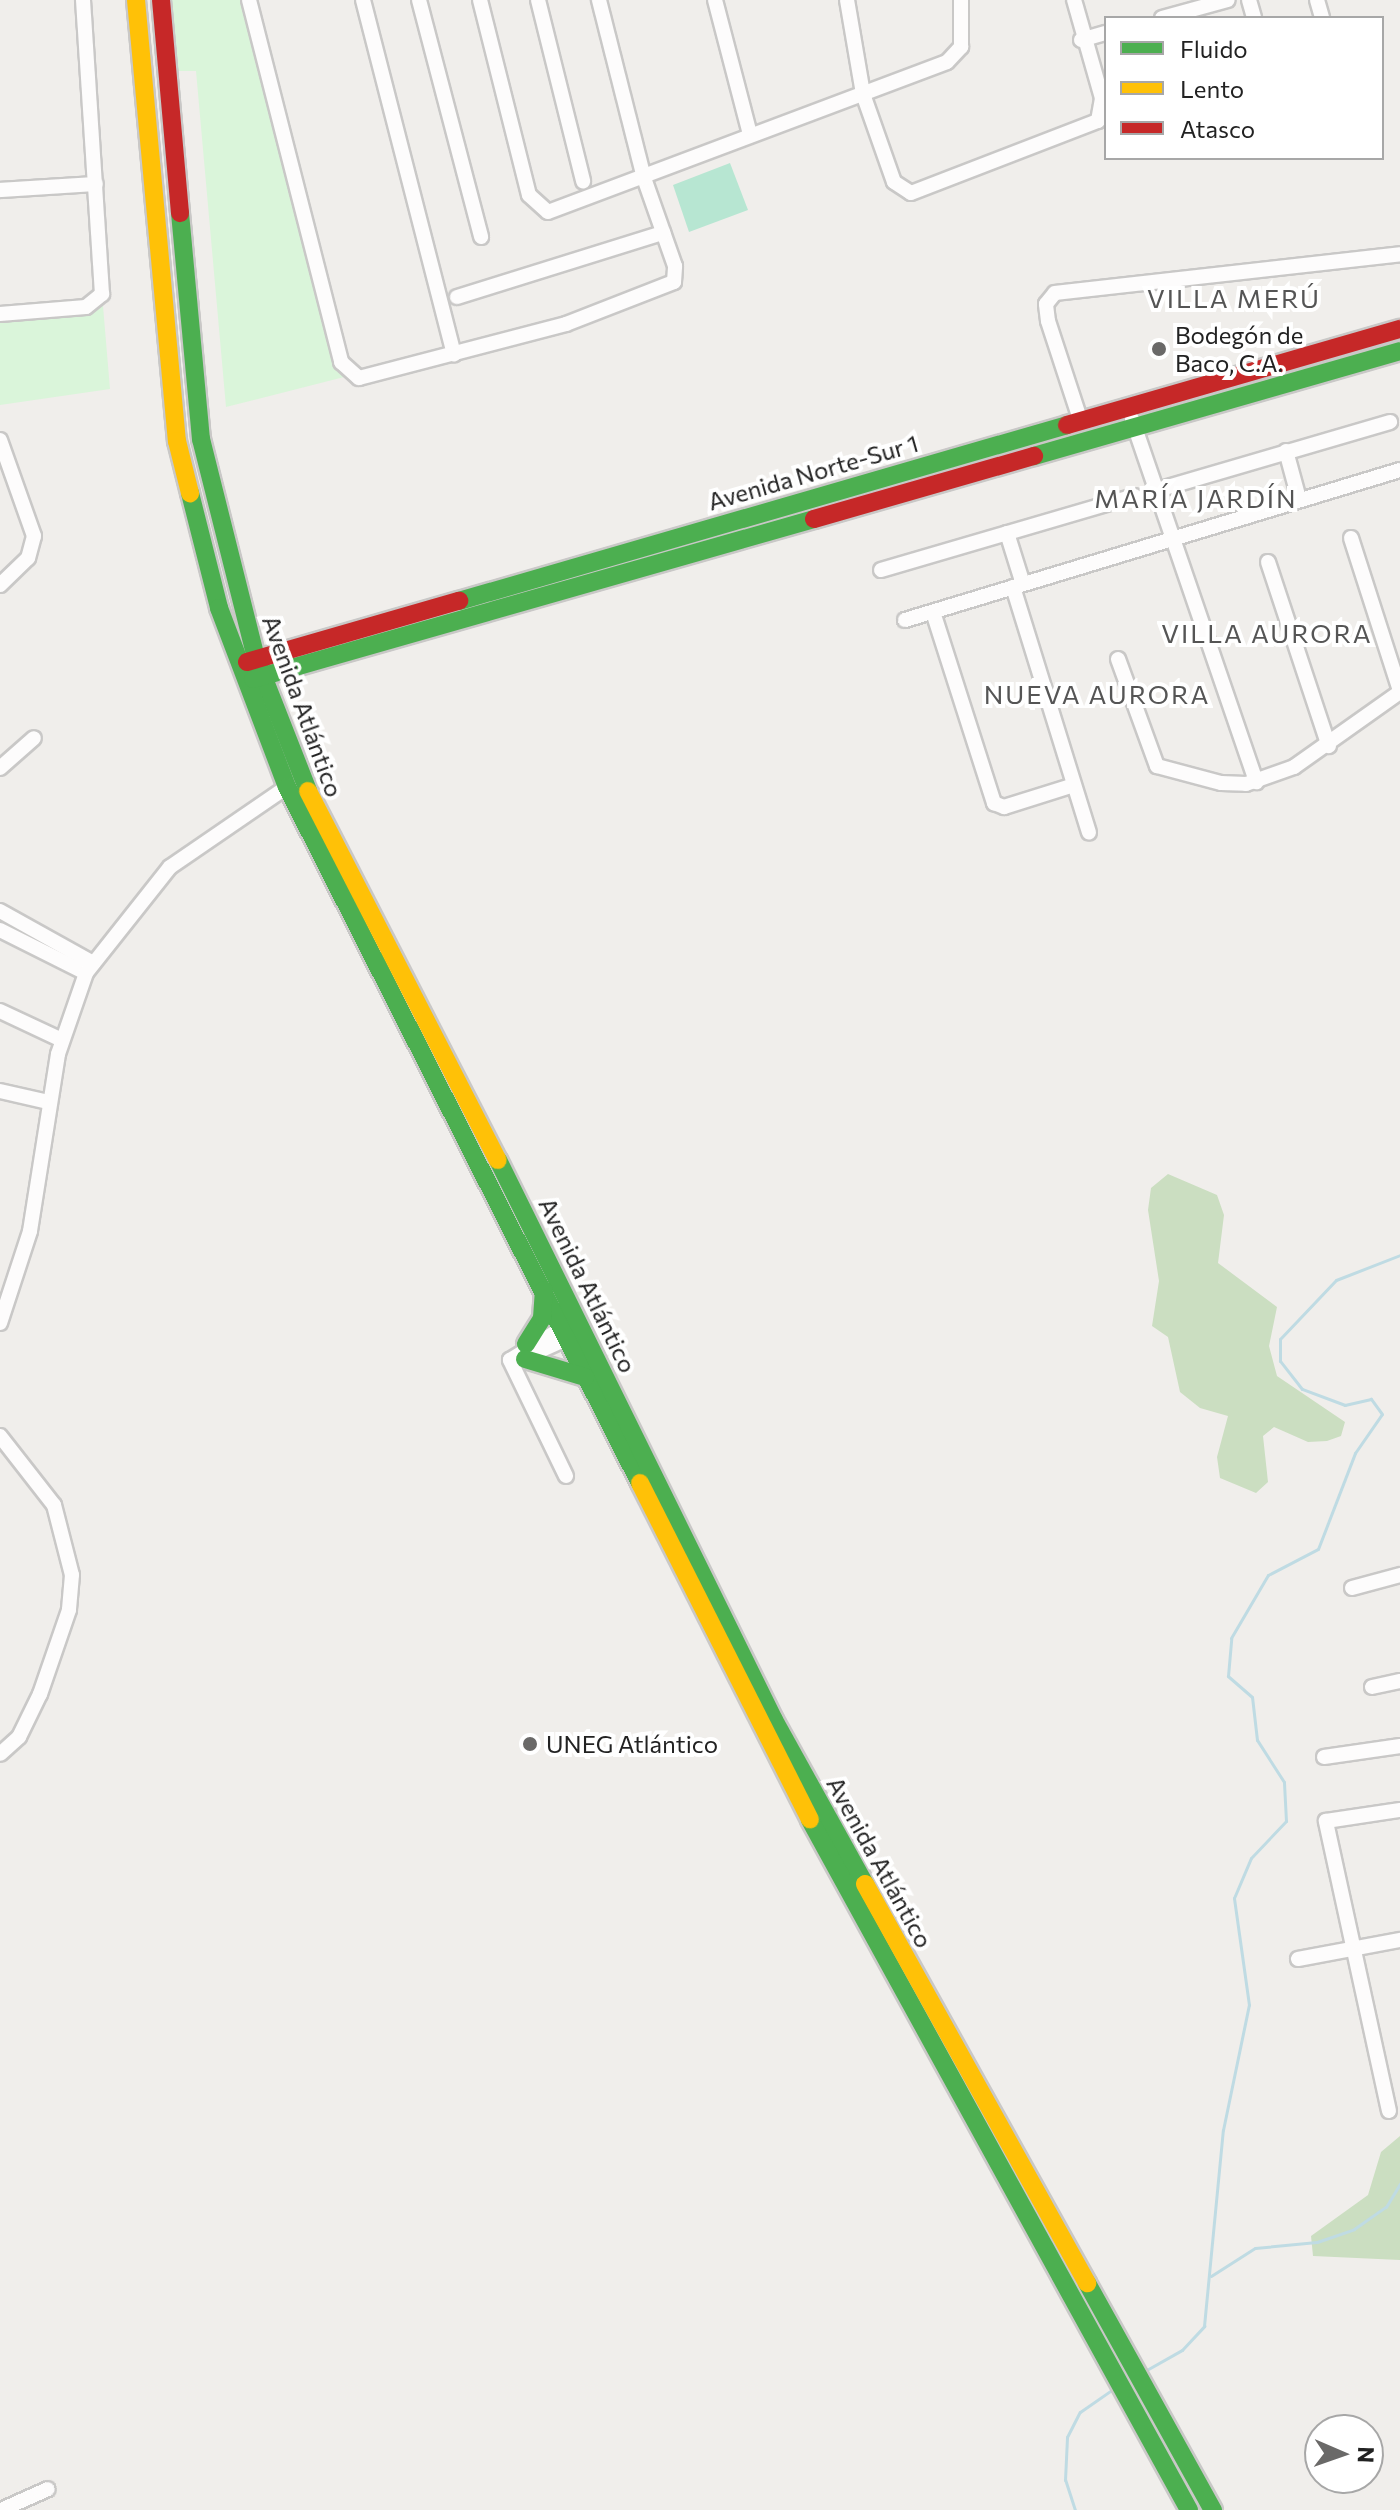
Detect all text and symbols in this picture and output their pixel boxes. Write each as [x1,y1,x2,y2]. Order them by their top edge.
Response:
legend [1104,16,1384,160]
text: Fluido [1180,34,1248,63]
text: Lento [1180,74,1244,103]
text: Atasco [1180,114,1255,143]
district label: VILLA MERÚ [1147,282,1321,314]
place label: Bodegón de Baco, C.A. [1175,321,1303,377]
marker: Bodegón de Baco, C.A. [1150,340,1168,358]
street label: Avenida Norte-Sur 1 [704,428,922,516]
district label: MARÍA JARDÍN [1094,482,1298,514]
street label: Avenida Atlántico [257,611,349,801]
district label: VILLA AURORA [1161,617,1373,649]
district label: NUEVA AURORA [984,678,1210,710]
street label: Avenida Atlántico [533,1193,643,1377]
place label: UNEG Atlántico [546,1730,718,1758]
marker: UNEG Atlántico [521,1735,539,1753]
street label: Avenida Atlántico [821,1771,939,1953]
north arrow [1304,2414,1384,2494]
text: N [1353,2446,1380,2464]

